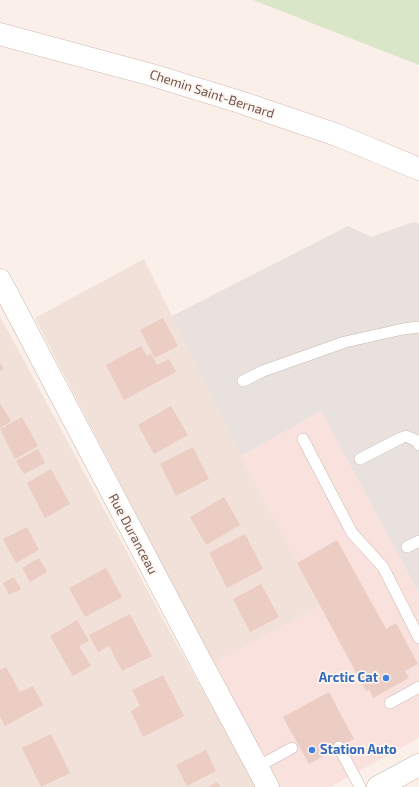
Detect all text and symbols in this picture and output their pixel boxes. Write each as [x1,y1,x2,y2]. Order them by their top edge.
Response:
street label: Chemin Saint-Bernard [148,66,276,122]
street label: Rue Duranceau [105,491,161,577]
place label: Arctic Cat [319,670,378,686]
marker: Arctic Cat [381,673,391,683]
place label: Station Auto [320,742,397,758]
marker: Station Auto [307,745,317,755]

